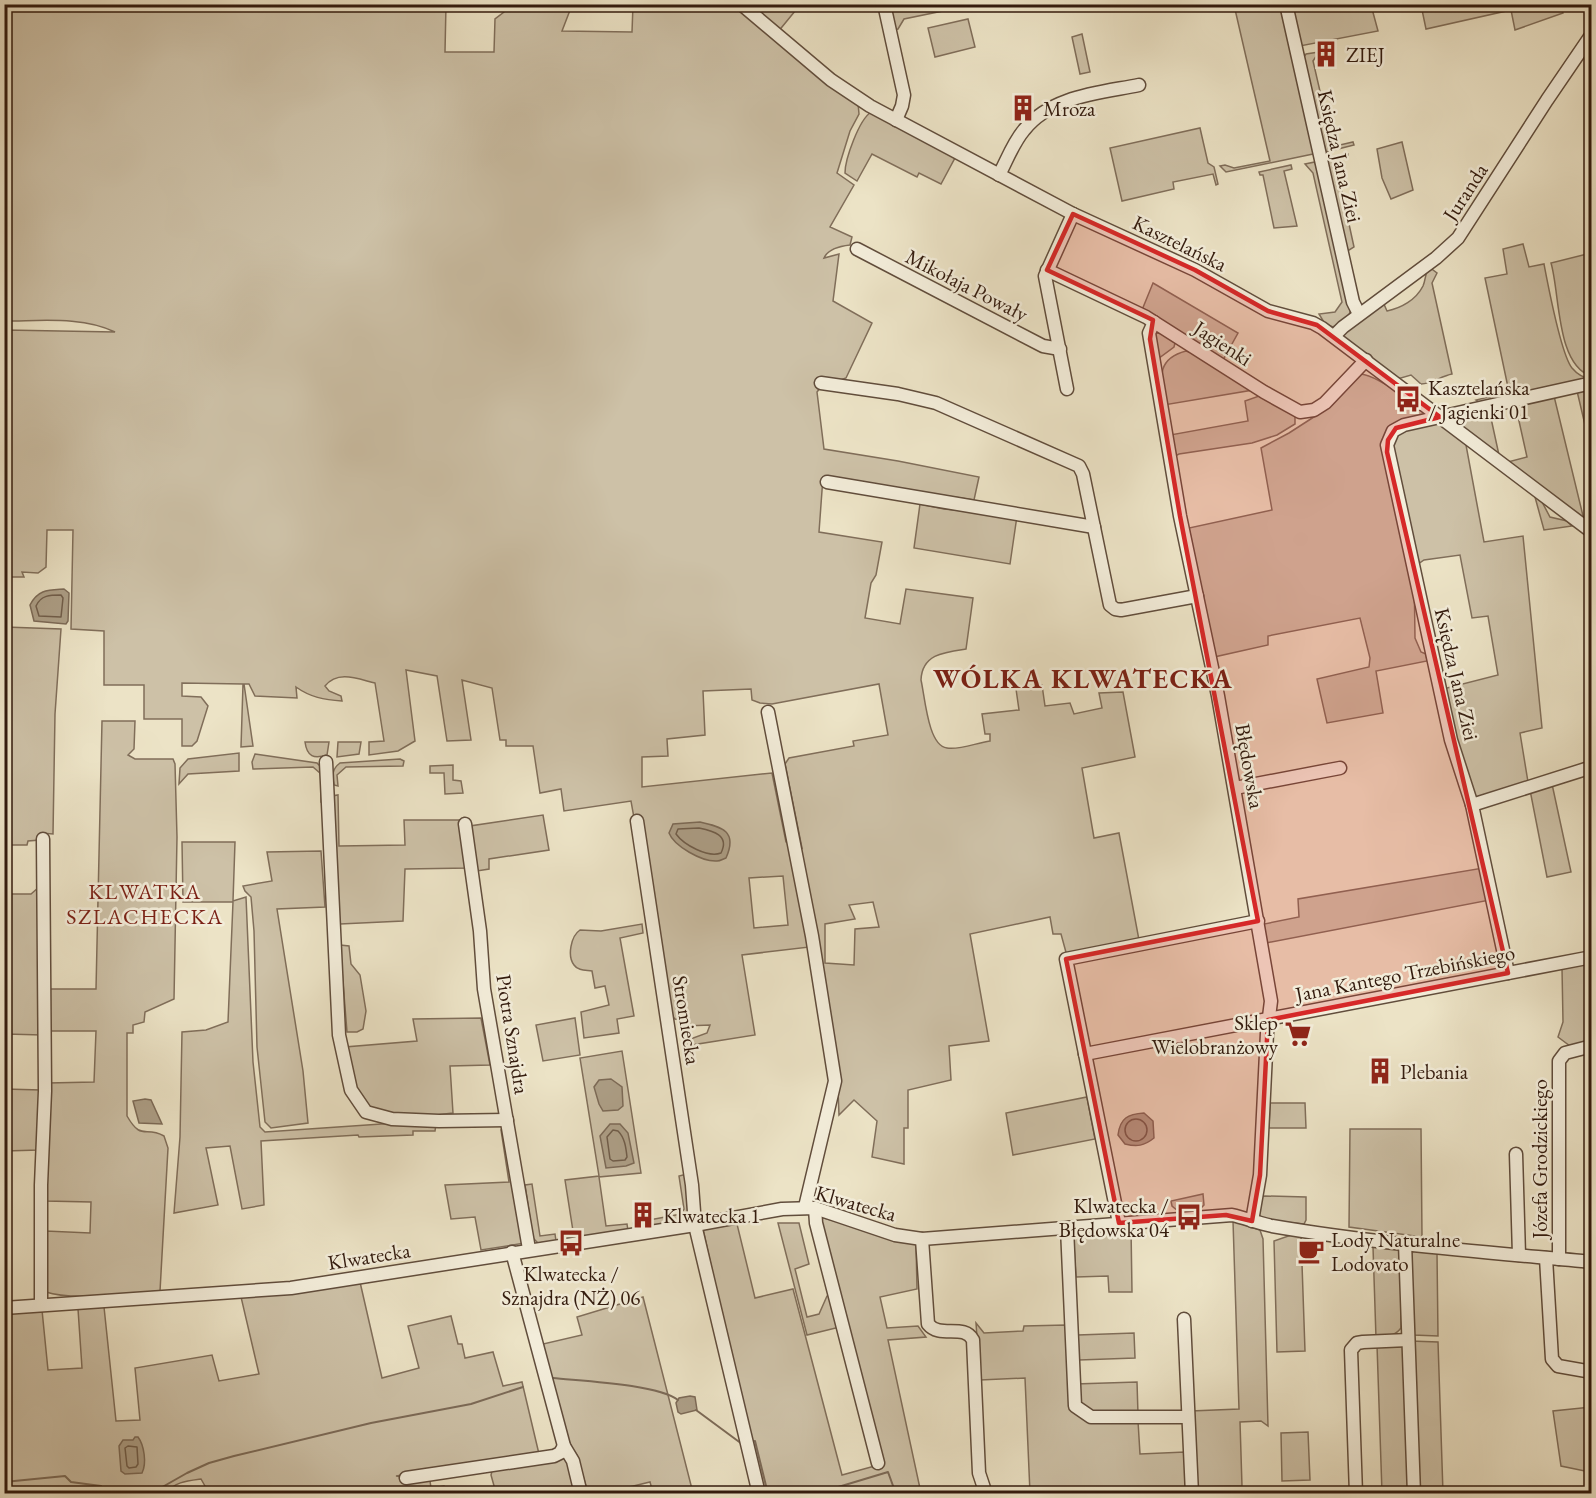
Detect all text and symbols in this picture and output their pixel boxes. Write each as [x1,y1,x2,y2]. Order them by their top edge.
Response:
building icon: ZIEJ [1311,39,1341,69]
place label: ZIEJ [1346,41,1385,68]
street label: Księdza Jana Ziei [1312,87,1368,225]
building icon: Mroza [1008,93,1038,123]
place label: Mroza [1043,95,1096,122]
street label: Juranda [1435,157,1494,228]
street label: Kasztelańska [1128,209,1232,278]
street label: Mikołaja Powały [901,243,1033,328]
street label: Jagienki [1187,313,1257,372]
place label: Kasztelańska / Jagienki 01 [1428,374,1530,425]
bus stop icon: Kasztelańska / Jagienki 01 [1393,384,1423,414]
street label: Księdza Jana Ziei [1429,605,1485,743]
district label: WÓLKA KLWATECKA [933,661,1233,696]
street label: Błędowska [1229,721,1271,811]
district label: KLWATKA SZLACHECKA [66,877,224,931]
street label: Jana Kantego Trzebińskiego [1291,938,1517,1008]
street label: Piotra Sznajdra [490,972,536,1096]
street label: Stromiecka [667,973,707,1067]
place label: Sklep Wielobranżowy [1152,1009,1279,1060]
supermarket icon: Sklep Wielobranżowy [1283,1019,1313,1049]
building icon: Plebania [1365,1056,1395,1086]
place label: Plebania [1400,1058,1469,1085]
street label: Józefa Grodzickiego [1526,1079,1553,1241]
street label: Klwatecka [812,1179,900,1228]
place label: Klwatecka / Błędowska 04 [1058,1192,1170,1243]
building icon: Klwatecka 1 [628,1200,658,1230]
place label: Klwatecka 1 [663,1202,760,1229]
bus stop icon: Klwatecka / Błędowska 04 [1174,1202,1204,1232]
place label: Lody Naturalne Lodovato [1331,1226,1460,1277]
bus stop icon: Klwatecka / Sznajdra (NŻ) 06 [556,1228,586,1258]
street label: Klwatecka [326,1236,413,1276]
cafe icon: Lody Naturalne Lodovato [1296,1236,1326,1266]
place label: Klwatecka / Sznajdra (NŻ) 06 [502,1260,640,1311]

